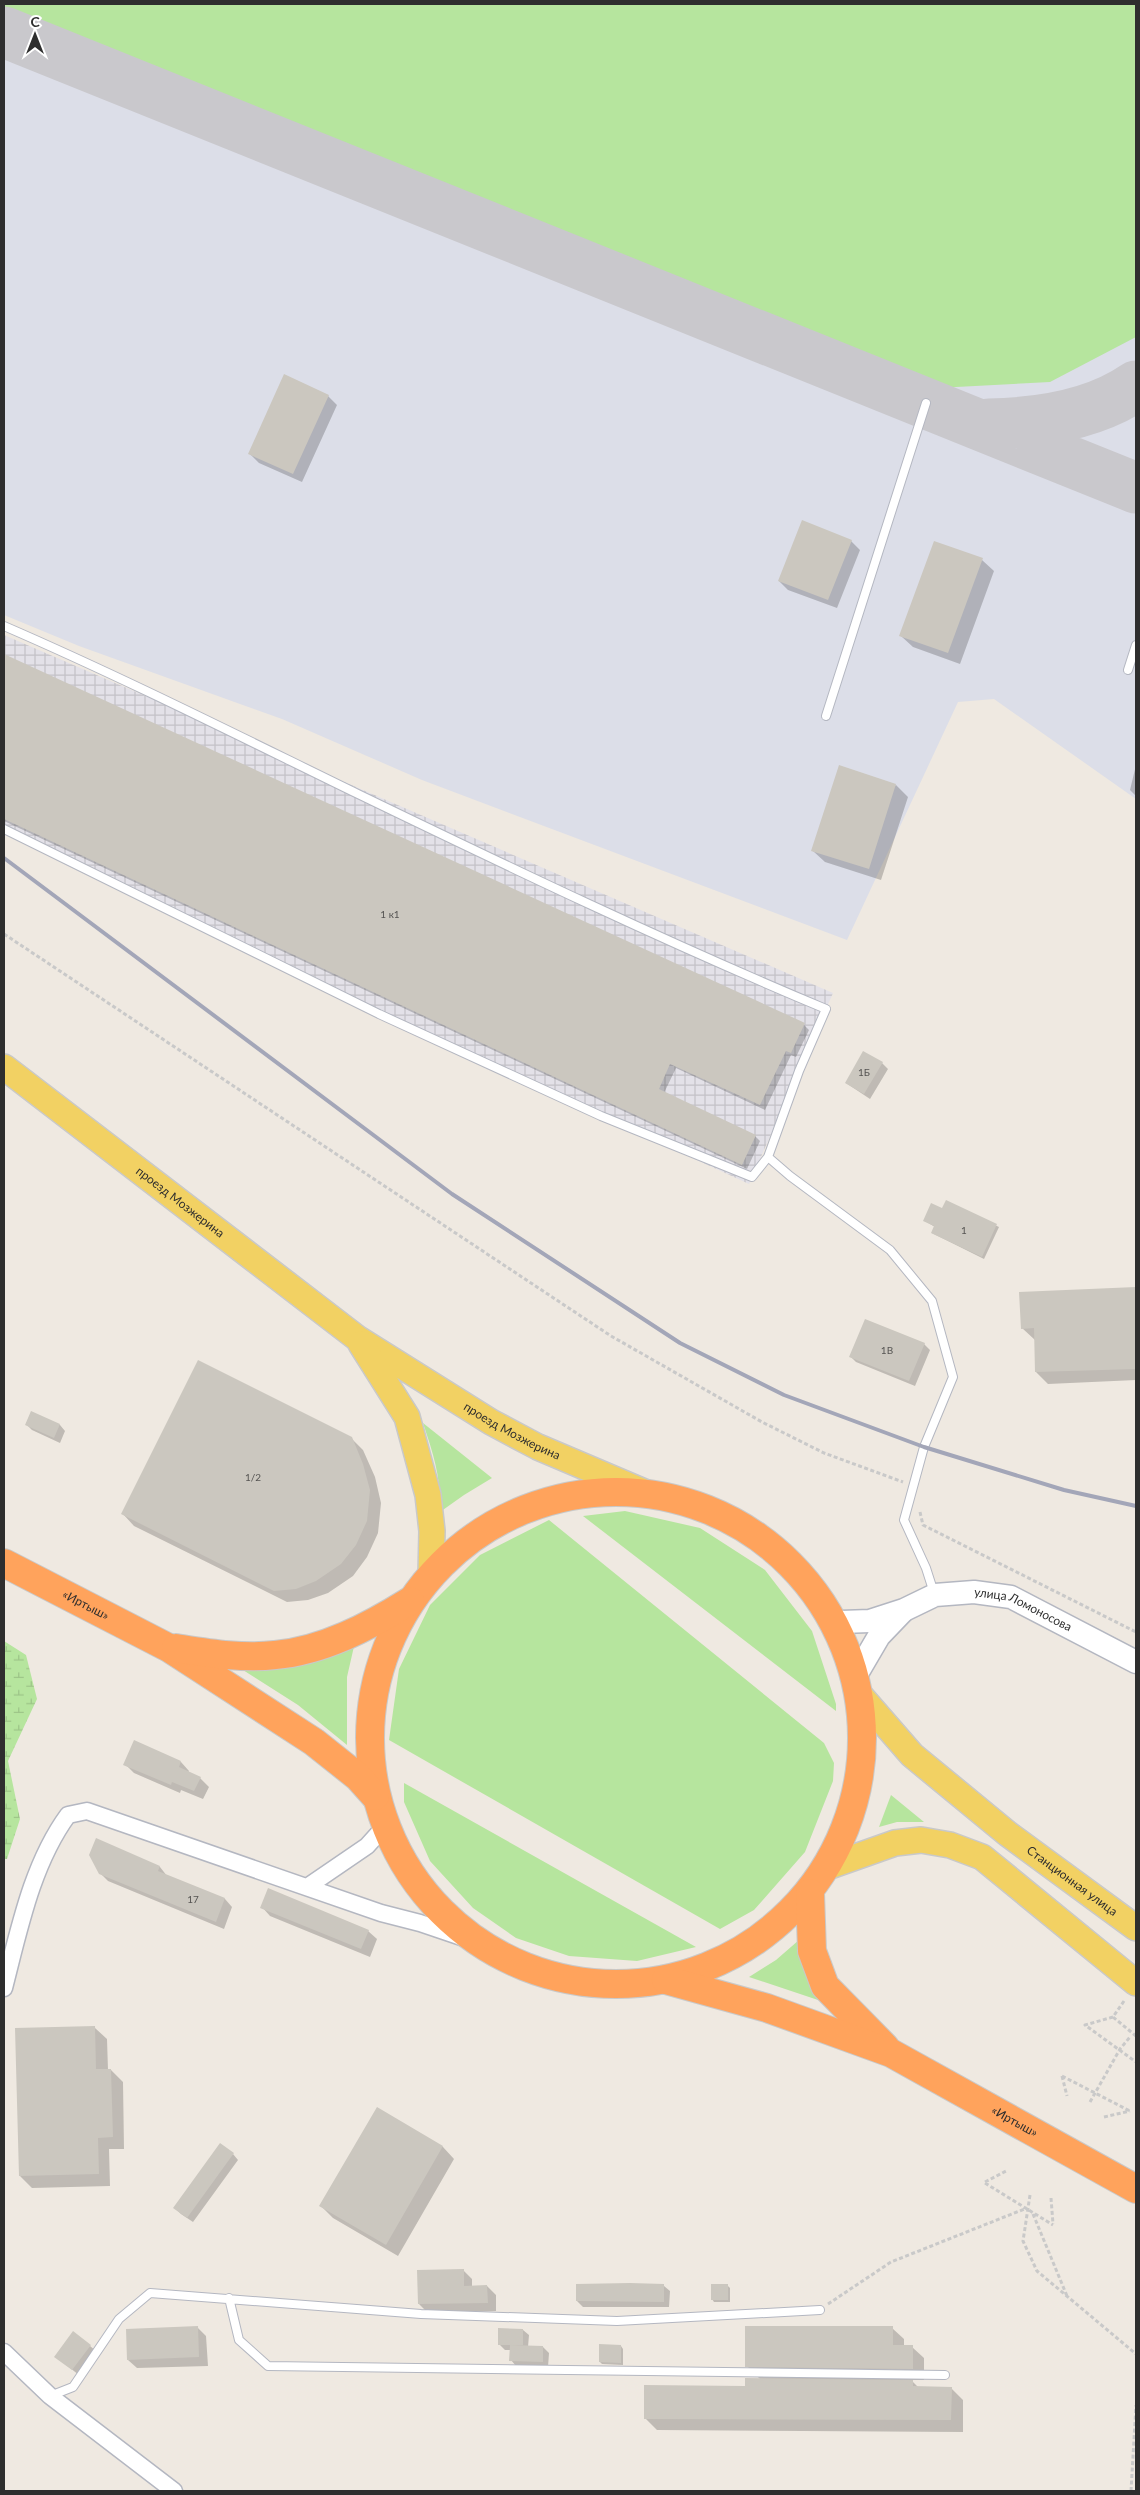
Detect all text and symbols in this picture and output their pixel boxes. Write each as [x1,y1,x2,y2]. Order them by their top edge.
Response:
north arrow [10,10,60,60]
text: С [30,13,40,30]
house number: 1 к1 [380,908,400,920]
house number: 1Б [858,1066,870,1078]
street label: проезд Мозжерина [133,1163,228,1240]
house number: 1 [961,1224,967,1236]
house number: 1В [881,1344,893,1356]
street label: проезд Мозжерина [461,1399,563,1463]
house number: 1/2 [245,1471,261,1483]
street label: улица Ломоносова [973,1584,1074,1634]
street label: «Иртыш» [60,1586,112,1623]
street label: Станционная улица [1024,1842,1121,1919]
house number: 17 [187,1893,199,1905]
street label: «Иртыш» [989,2102,1041,2140]

